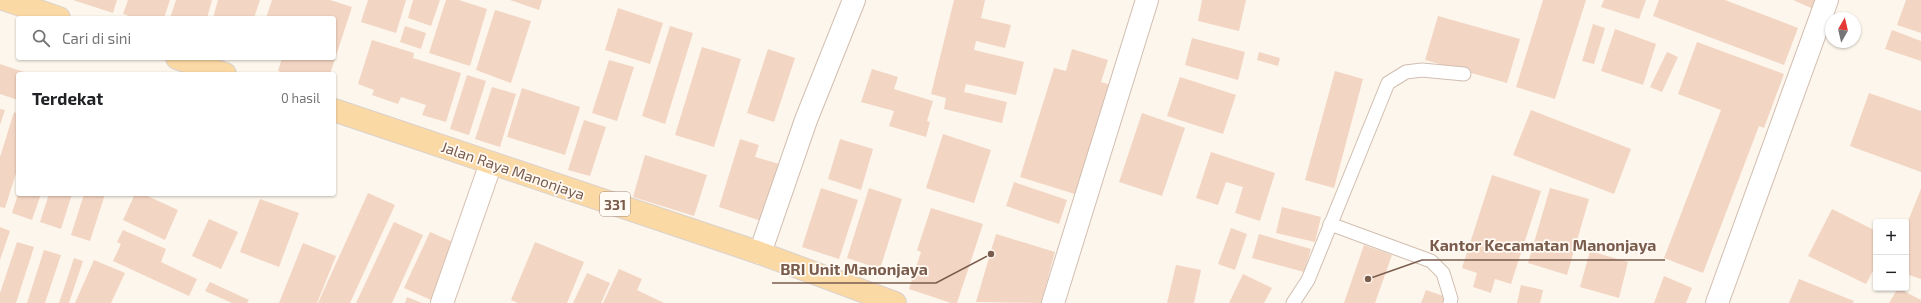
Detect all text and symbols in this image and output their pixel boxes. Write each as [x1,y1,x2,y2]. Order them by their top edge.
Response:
north arrow [1825,12,1861,48]
search box [16,16,336,60]
icon: search [30,27,52,49]
text: Cari di sini [62,29,131,47]
text: Terdekat [32,88,103,108]
text: 0 hasil [281,90,320,106]
street label: Jalan Raya Manonjaya [439,137,587,204]
road number: 331 [600,192,630,216]
map controls [1873,219,1909,291]
button: + [1873,219,1909,255]
callout: Kantor Kecamatan Manonjaya [1422,232,1665,260]
text: Kantor Kecamatan Manonjaya [1430,235,1656,255]
callout: BRI Unit Manonjaya [772,255,936,283]
button: − [1873,255,1909,291]
text: BRI Unit Manonjaya [780,259,928,279]

